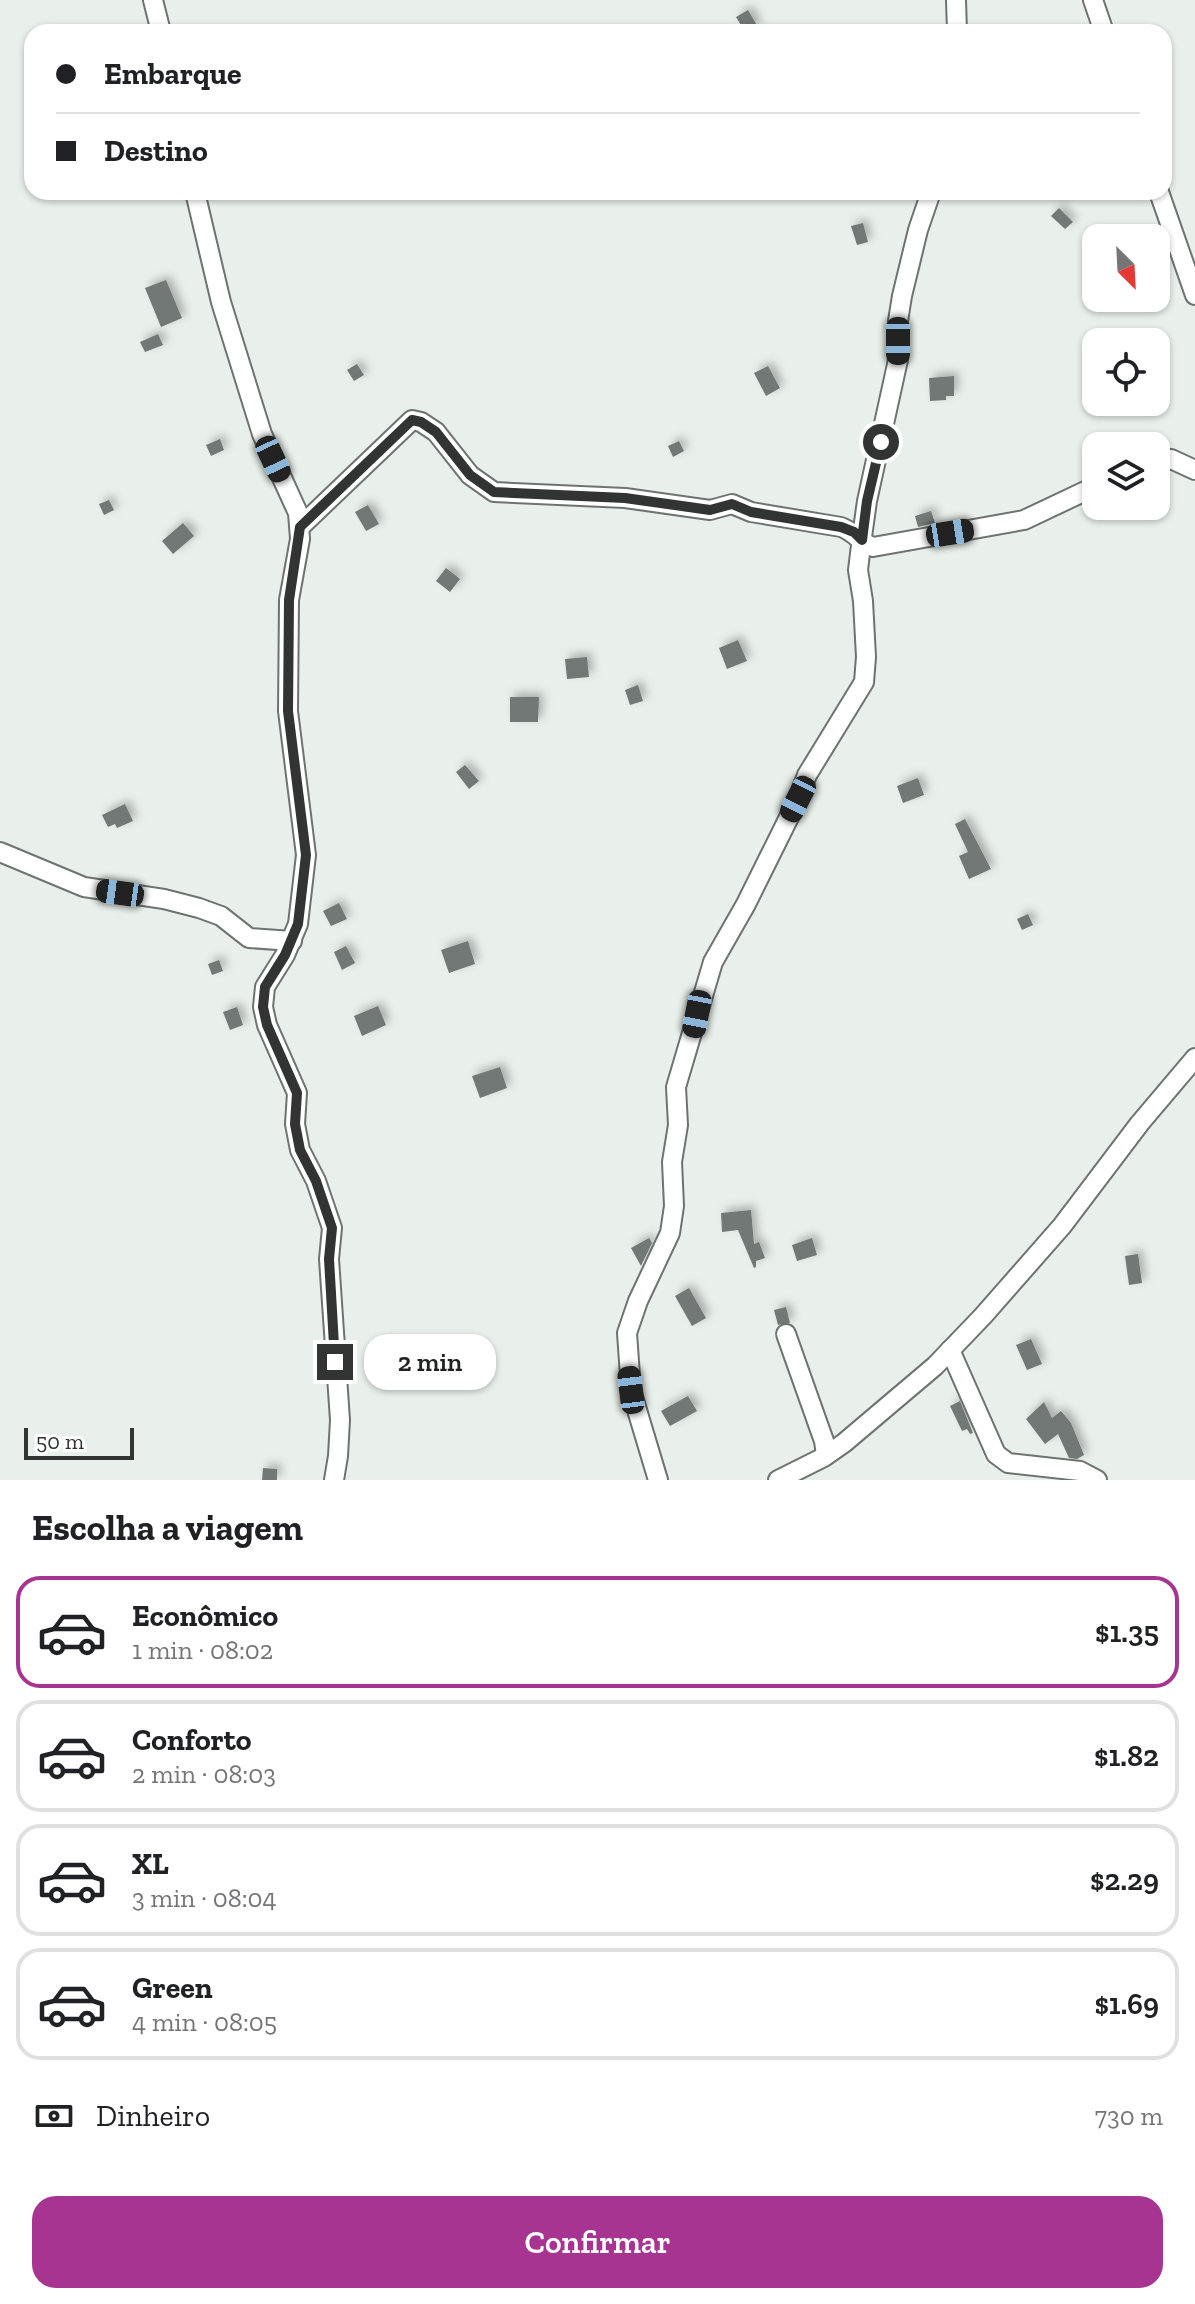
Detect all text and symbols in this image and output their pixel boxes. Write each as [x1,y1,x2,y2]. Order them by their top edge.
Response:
text: Embarque [104,56,242,92]
text: Destino [104,133,208,169]
north arrow [1082,224,1170,312]
map controls [1082,224,1170,520]
car [886,317,910,365]
button: locate [1082,328,1170,416]
route start [863,424,899,460]
car [252,432,294,486]
button: layers [1082,432,1170,520]
car [924,517,976,549]
car [776,772,820,826]
car [95,878,145,908]
car [681,988,713,1040]
callout: 2 min [363,1334,495,1390]
route end [317,1344,353,1380]
text: 2 min [398,1346,462,1378]
car [616,1365,646,1415]
scale bar [24,1424,134,1460]
text: 50 m [36,1428,84,1455]
text: Escolha a viagem [32,1506,303,1549]
icon: car [36,1596,108,1668]
text: Econômico [132,1598,278,1634]
text: $1.35 [1095,1614,1159,1650]
text: 1 min · 08:02 [132,1634,273,1666]
icon: car [36,1720,108,1792]
text: Conforto [132,1722,251,1758]
text: $1.82 [1094,1738,1159,1774]
text: 2 min · 08:03 [132,1758,276,1790]
icon: car [36,1844,108,1916]
text: XL [132,1846,169,1882]
text: $2.29 [1090,1862,1159,1898]
text: 3 min · 08:04 [132,1882,277,1914]
icon: car [36,1968,108,2040]
text: Green [132,1970,212,2006]
text: $1.69 [1094,1986,1159,2022]
text: 4 min · 08:05 [132,2006,277,2038]
icon: cash [32,2094,76,2138]
text: Dinheiro [96,2098,210,2134]
text: 730 m [1095,2100,1163,2132]
button: Confirmar [32,2196,1163,2288]

